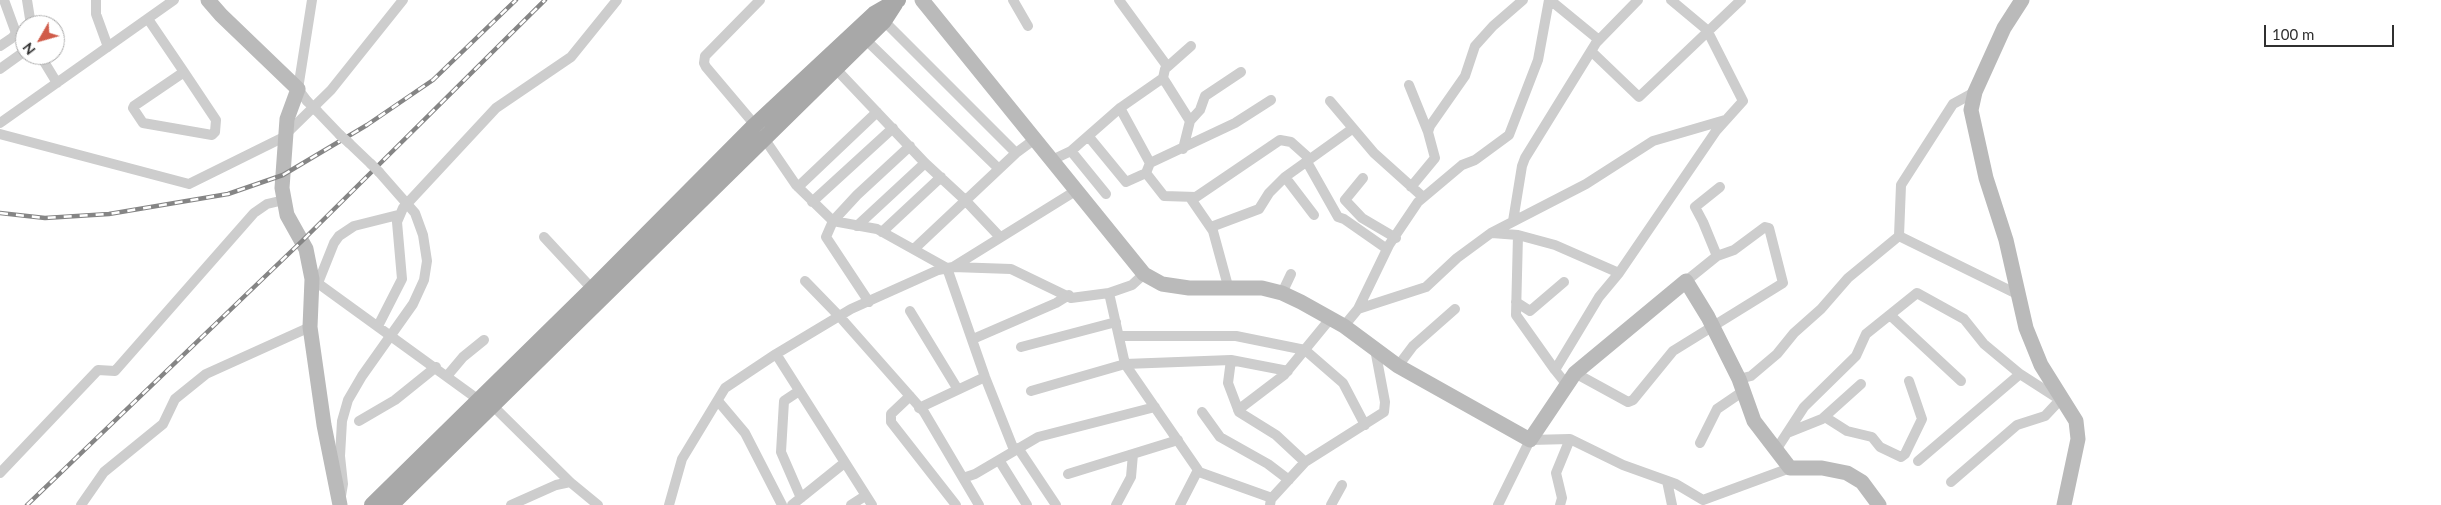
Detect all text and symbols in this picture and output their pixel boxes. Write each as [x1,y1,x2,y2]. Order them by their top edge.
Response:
north arrow [15,15,65,65]
scale bar [2266,15,2396,47]
text: 100 m [2272,25,2314,43]
text: N [19,39,39,58]

